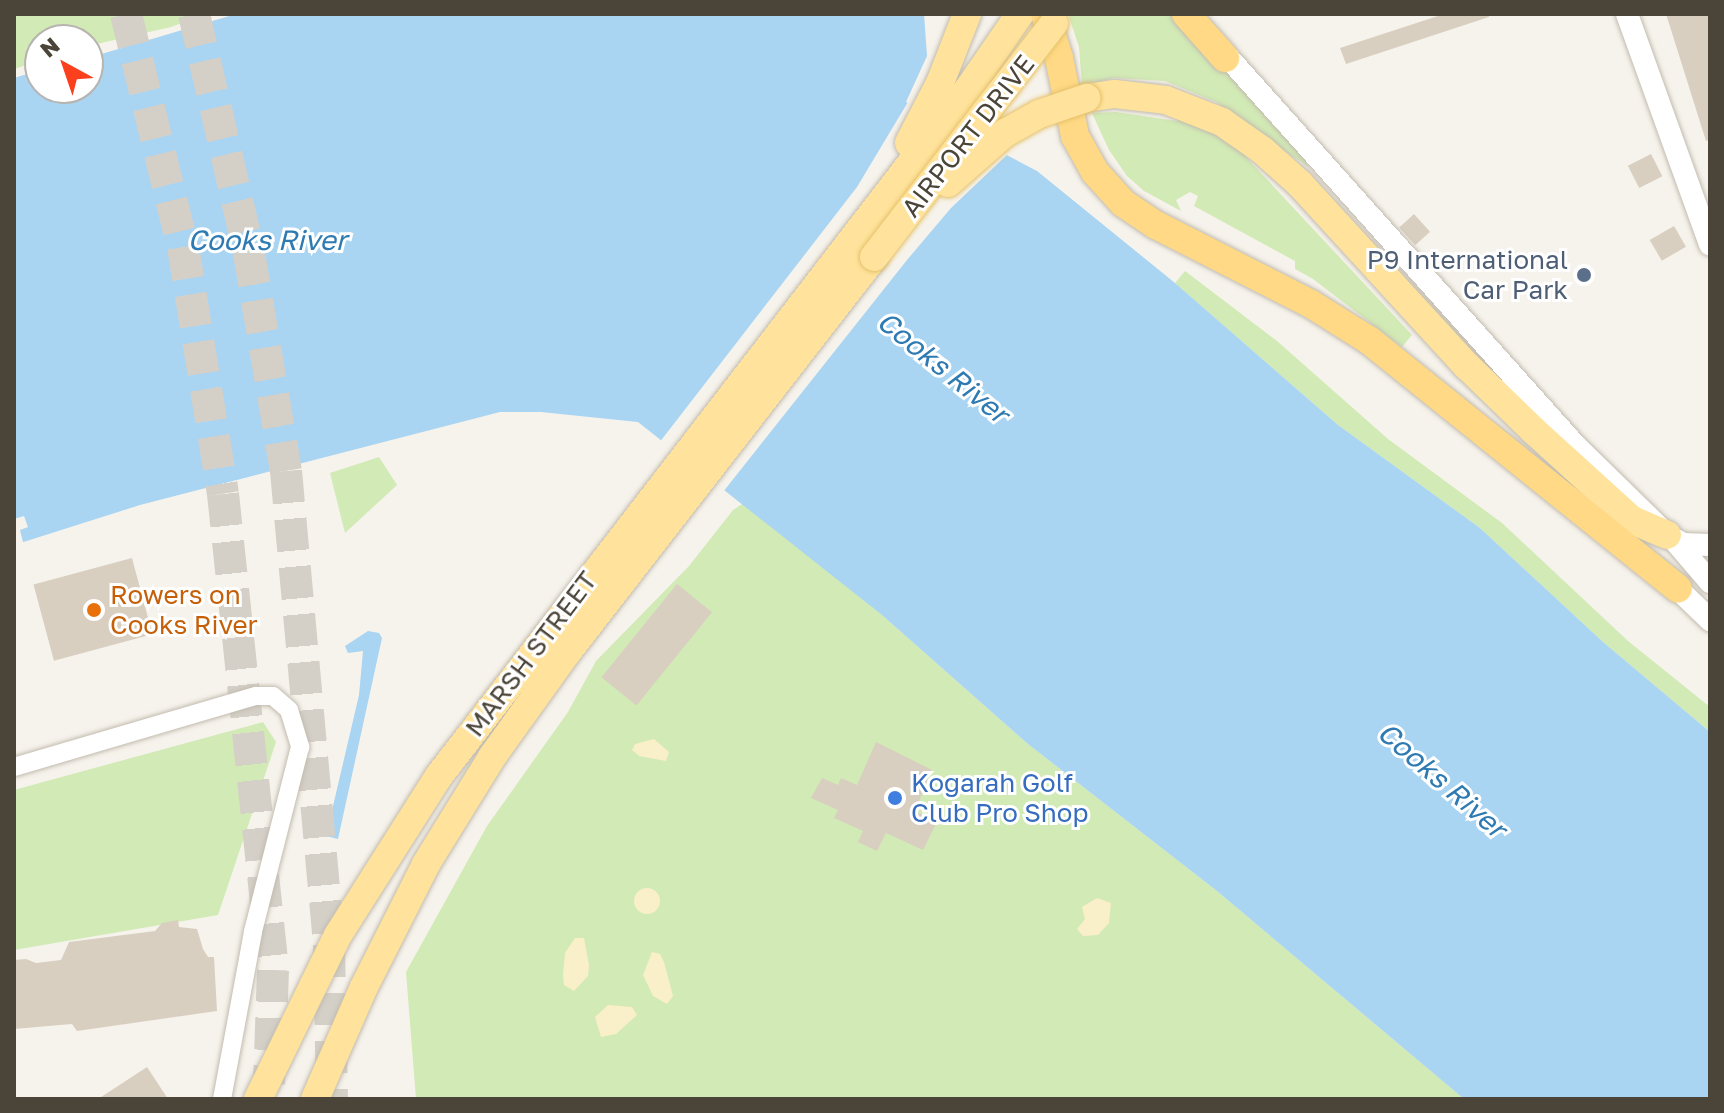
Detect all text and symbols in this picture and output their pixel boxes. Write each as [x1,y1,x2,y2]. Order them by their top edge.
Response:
north arrow [24,24,104,104]
text: N [34,31,65,62]
street label: AIRPORT DRIVE [895,49,1041,223]
water label: Cooks River [187,223,347,257]
place label: P9 International Car Park [1367,244,1568,306]
marker: P9 International Car Park [1575,266,1593,284]
water label: Cooks River [871,304,1015,430]
street label: MARSH STREET [459,565,603,743]
place label: Rowers on Cooks River [110,579,258,640]
marker: Rowers on Cooks River [85,601,103,619]
water label: Cooks River [1371,715,1513,845]
place label: Kogarah Golf Club Pro Shop [911,767,1088,828]
marker: Kogarah Golf Club Pro Shop [886,789,904,807]

